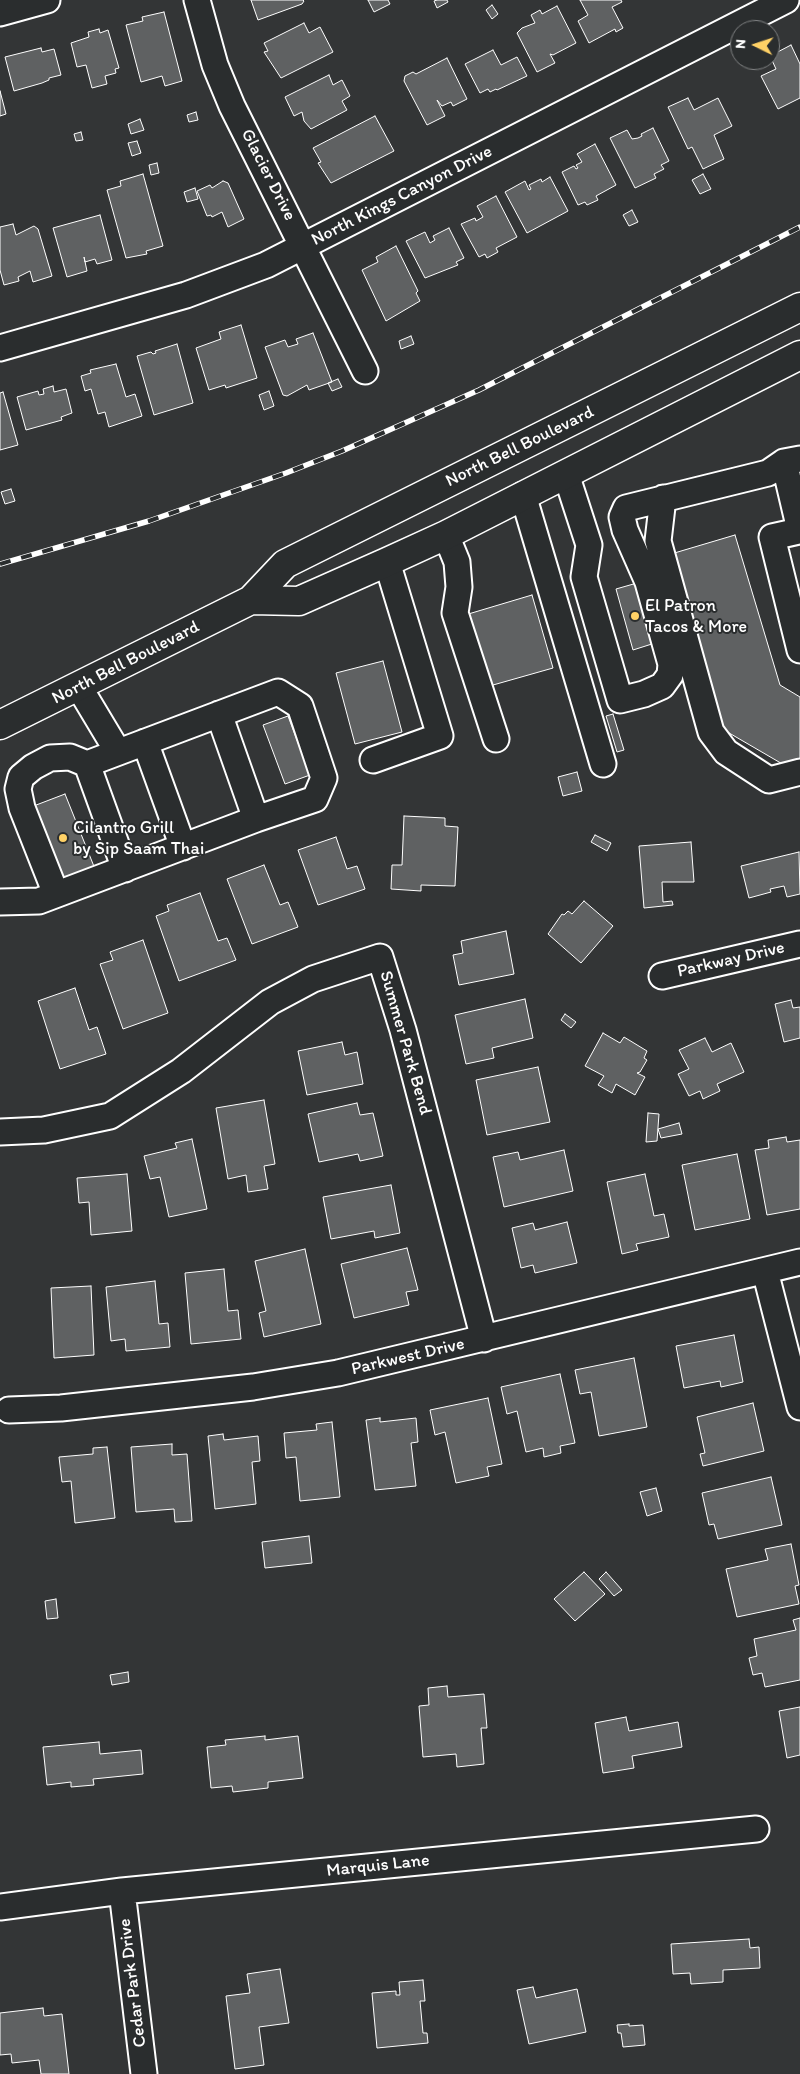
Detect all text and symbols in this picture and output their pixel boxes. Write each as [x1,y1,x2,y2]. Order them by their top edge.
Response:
north arrow [730,20,780,70]
text: N [732,39,749,49]
street label: Glacier Drive [236,125,300,225]
street label: North Kings Canyon Drive [308,141,496,251]
street label: North Bell Boulevard [442,402,598,492]
place label: El Patron Tacos & More [645,595,747,638]
marker: El Patron Tacos & More [629,610,641,622]
street label: North Bell Boulevard [49,616,203,710]
place label: Cilantro Grill by Sip Saam Thai [73,817,204,860]
marker: Cilantro Grill by Sip Saam Thai [57,832,69,844]
street label: Parkway Drive [675,937,787,983]
street label: Summer Park Bend [374,968,436,1118]
street label: Parkwest Drive [349,1333,467,1381]
street label: Marquis Lane [325,1850,431,1882]
street label: Cedar Park Drive [114,1917,152,2049]

